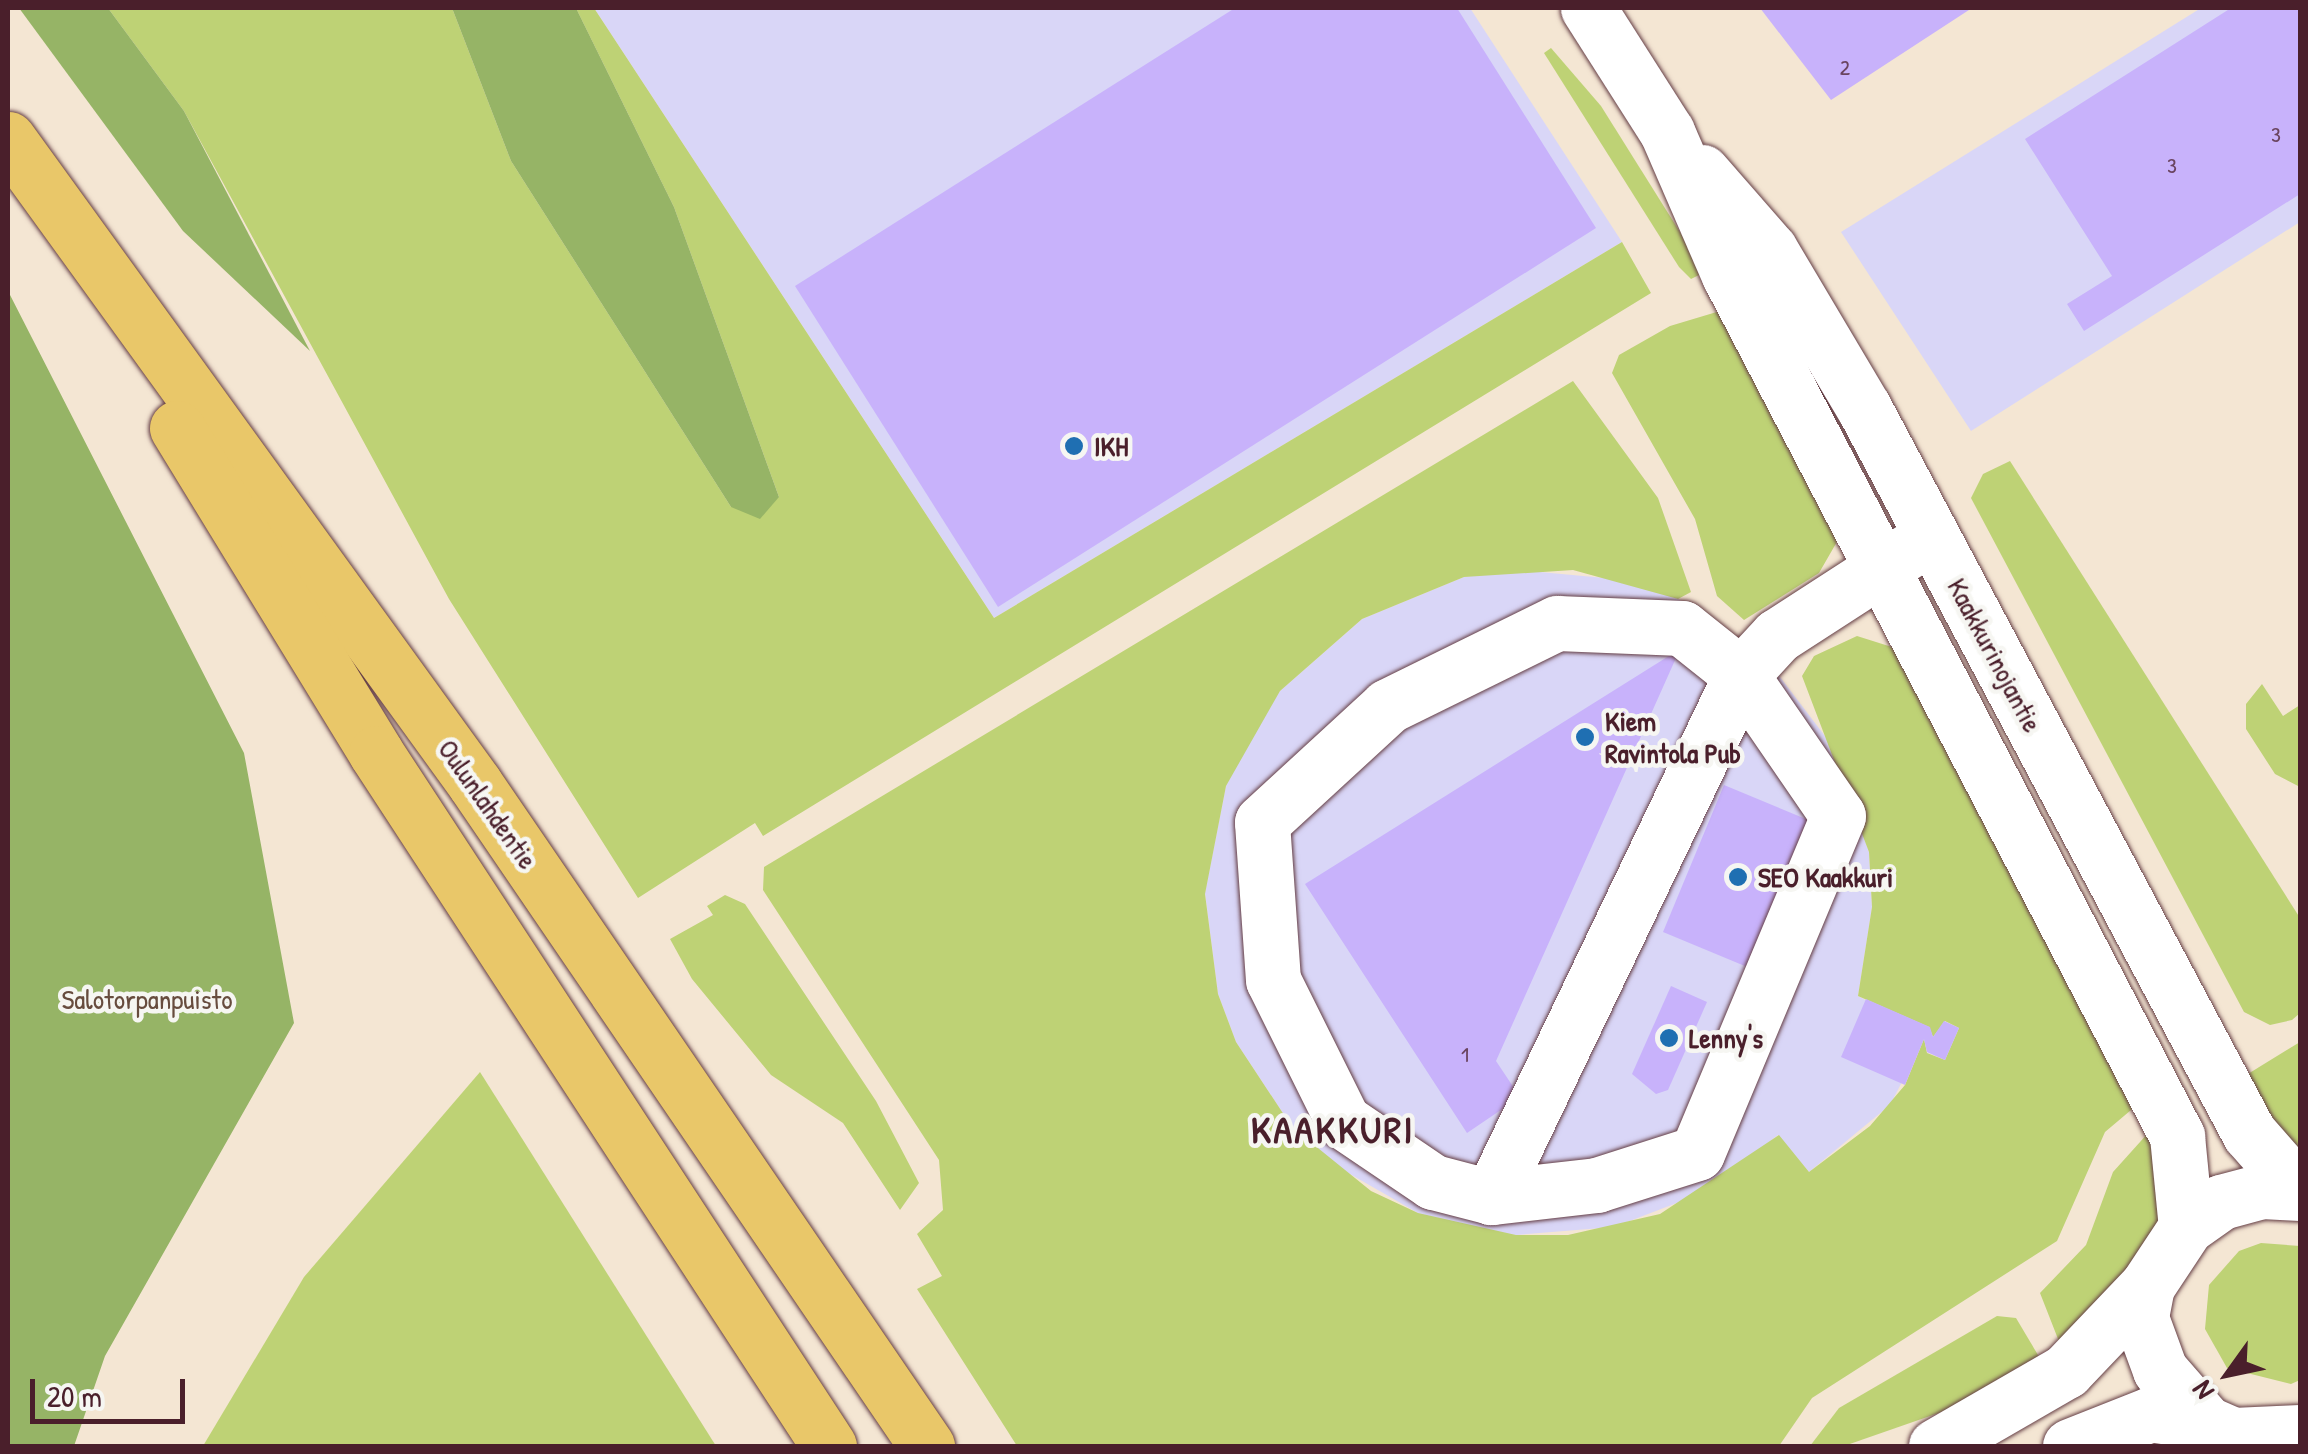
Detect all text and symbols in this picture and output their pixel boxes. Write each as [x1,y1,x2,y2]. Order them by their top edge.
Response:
house number: 2 [1840,55,1850,81]
house number: 3 [2271,122,2281,148]
house number: 3 [2167,153,2177,179]
place label: IKH [1094,429,1128,463]
marker: IKH [1063,435,1085,457]
street label: Kaakkurinojantie [1940,572,2050,738]
place label: Kiem Ravintola Pub [1605,704,1741,770]
marker: Kiem Ravintola Pub [1574,726,1596,748]
street label: Oulunlahdentie [431,733,545,875]
place label: SEO Kaakkuri [1758,860,1893,894]
marker: SEO Kaakkuri [1727,866,1749,888]
park label: Salotorpanpuisto [61,982,233,1016]
place label: Lenny's [1689,1021,1763,1055]
marker: Lenny's [1658,1027,1680,1049]
house number: 1 [1461,1042,1469,1068]
district label: KAAKKURI [1251,1107,1415,1153]
north arrow [2178,1324,2278,1424]
scale bar [35,1359,190,1421]
text: N [2183,1374,2223,1407]
text: 20 m [47,1376,102,1416]

